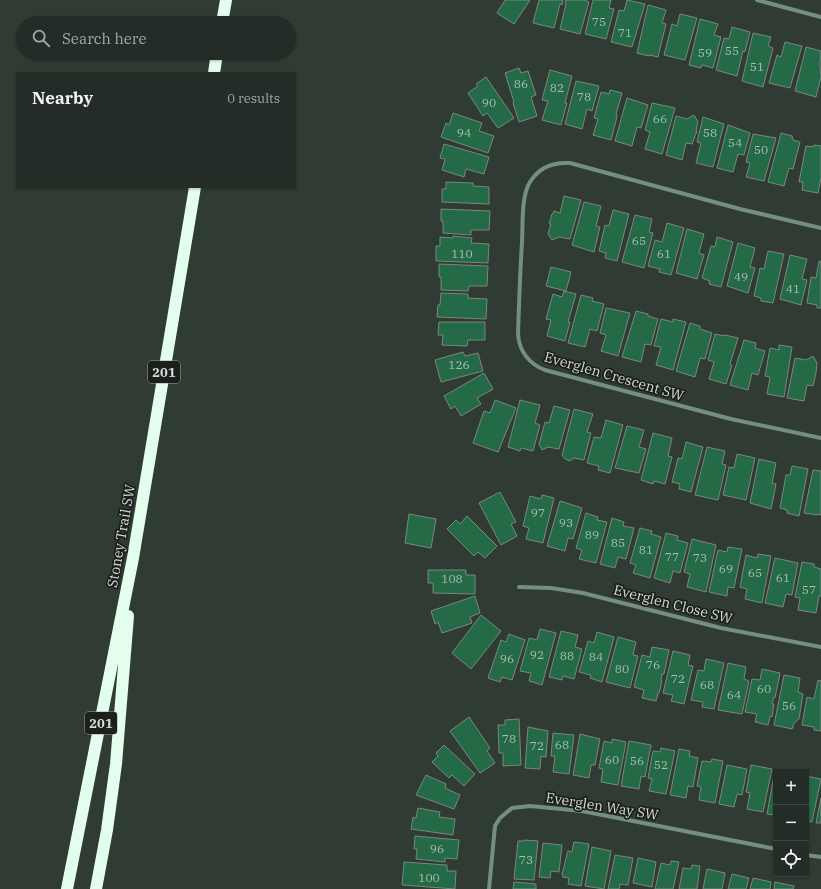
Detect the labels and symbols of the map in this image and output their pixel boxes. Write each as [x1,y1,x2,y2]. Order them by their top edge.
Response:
house number: 75 [592,14,606,29]
house number: 71 [618,25,632,40]
house number: 55 [725,43,739,58]
house number: 59 [698,45,712,60]
house number: 51 [750,59,764,74]
house number: 86 [514,76,528,91]
house number: 82 [550,80,564,95]
house number: 78 [577,89,591,104]
house number: 90 [482,95,496,110]
house number: 66 [653,111,667,126]
house number: 94 [457,125,471,140]
house number: 58 [703,125,717,140]
house number: 54 [728,135,742,150]
house number: 50 [754,142,768,157]
house number: 65 [632,233,646,248]
house number: 110 [451,246,473,261]
house number: 61 [657,246,671,261]
house number: 49 [734,269,748,284]
house number: 41 [786,281,800,296]
street label: Everglen Crescent SW [542,347,686,405]
house number: 126 [448,357,470,372]
road number: 201 [148,361,180,383]
street label: Stoney Trail SW [103,483,139,589]
house number: 97 [531,505,545,520]
house number: 93 [559,515,573,530]
house number: 89 [585,527,599,542]
house number: 85 [611,535,625,550]
house number: 81 [639,542,653,557]
house number: 77 [665,549,679,564]
house number: 73 [693,550,707,565]
house number: 69 [719,561,733,576]
house number: 65 [748,565,762,580]
house number: 61 [776,570,790,585]
house number: 108 [441,571,463,586]
street label: Everglen Close SW [612,581,735,628]
house number: 57 [802,582,816,597]
house number: 92 [530,647,544,662]
house number: 88 [560,648,574,663]
house number: 84 [589,649,603,664]
house number: 96 [500,651,514,666]
house number: 76 [646,657,660,672]
house number: 80 [615,661,629,676]
house number: 72 [671,671,685,686]
house number: 68 [700,677,714,692]
house number: 60 [757,681,771,696]
house number: 64 [727,687,741,702]
house number: 56 [782,698,796,713]
road number: 201 [85,712,117,734]
house number: 78 [502,731,516,746]
house number: 68 [555,737,569,752]
house number: 72 [530,738,544,753]
house number: 60 [605,752,619,767]
house number: 56 [630,753,644,768]
house number: 52 [654,757,668,772]
street label: Everglen Way SW [544,788,660,824]
house number: 96 [430,841,444,856]
house number: 73 [519,852,533,867]
house number: 100 [418,870,440,885]

